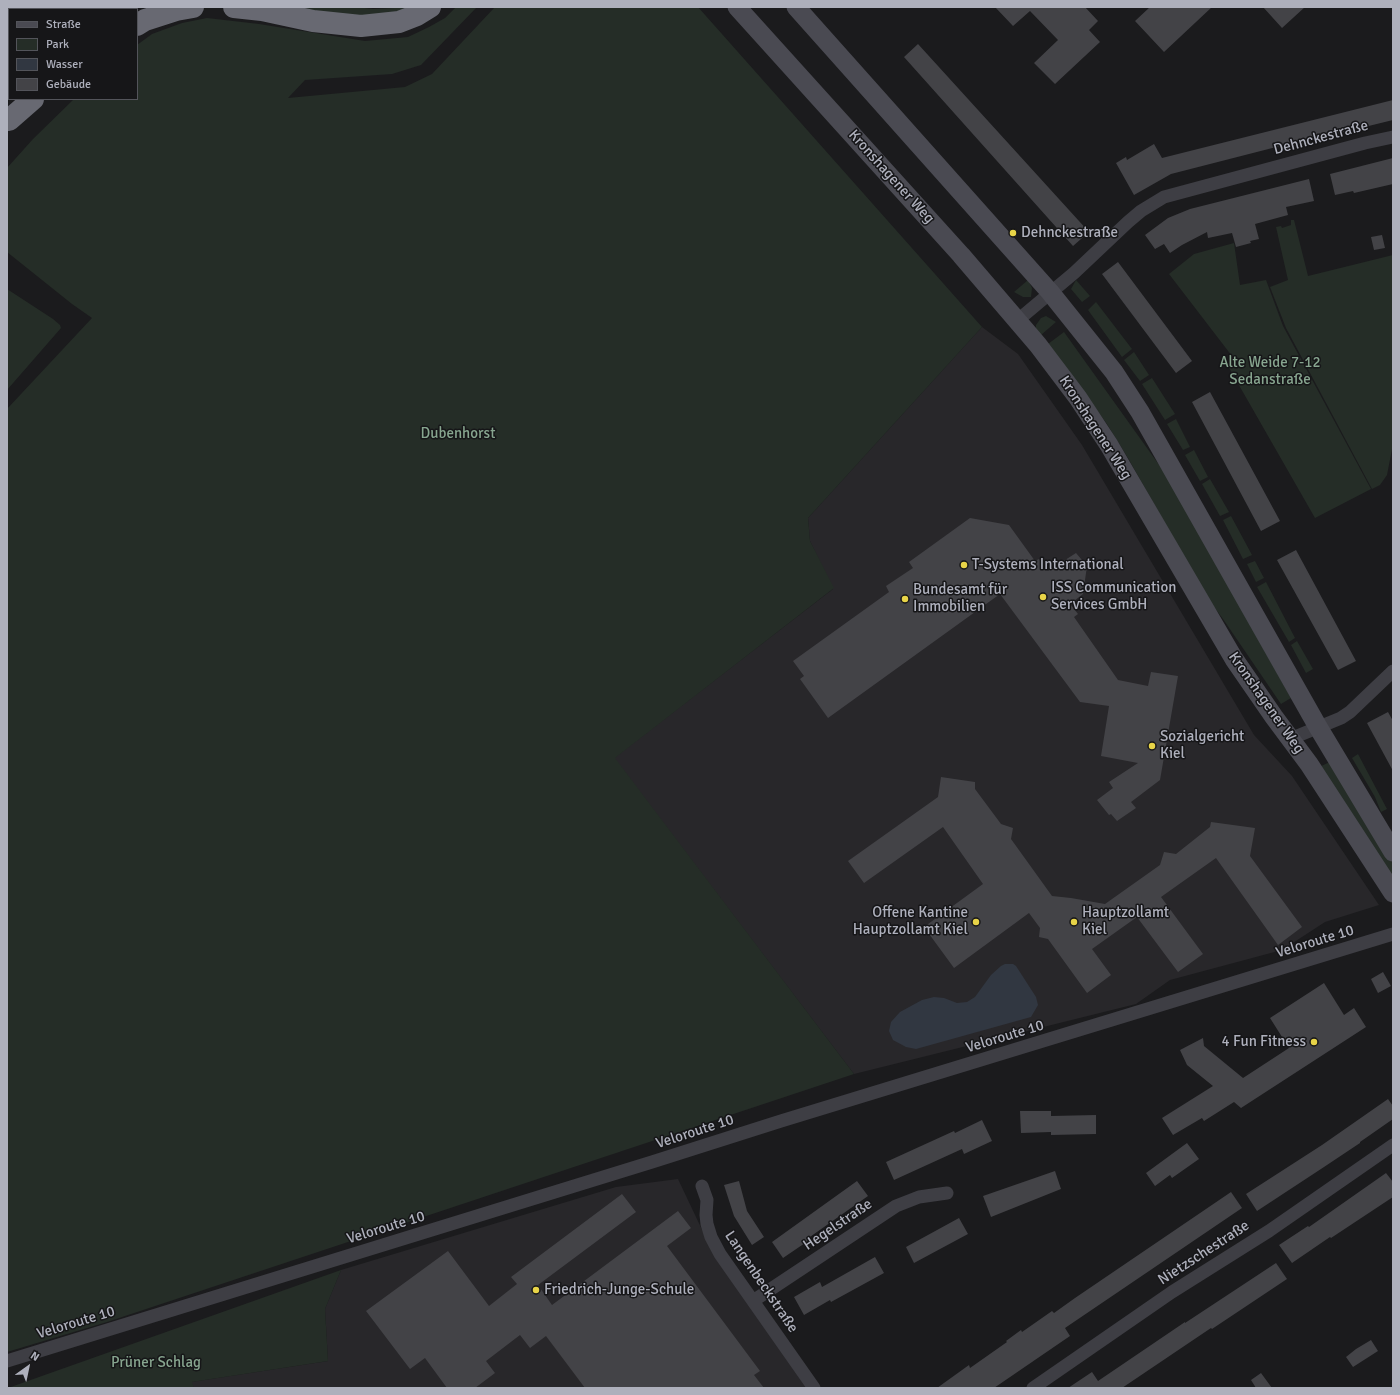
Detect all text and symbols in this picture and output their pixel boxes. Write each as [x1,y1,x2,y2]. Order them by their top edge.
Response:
legend [8,8,138,100]
text: Straße [46,17,81,32]
text: Park [46,37,69,52]
text: Wasser [46,57,83,72]
text: Gebäude [46,77,91,92]
street label: Dehnckestraße [1272,117,1370,159]
street label: Kronshagener Weg [844,126,938,228]
place label: Dehnckestraße [1021,224,1118,242]
marker: Dehnckestraße [1008,228,1018,238]
park label: Alte Weide 7-12 Sedanstraße [1219,354,1321,389]
street label: Kronshagener Weg [1055,373,1135,483]
park label: Dubenhorst [421,425,495,443]
place label: T-Systems International [972,556,1124,574]
marker: T-Systems International [959,560,969,570]
place label: ISS Communication Services GmbH [1051,579,1176,614]
place label: Bundesamt für Immobilien [913,581,1007,616]
marker: ISS Communication Services GmbH [1038,592,1048,602]
marker: Bundesamt für Immobilien [900,594,910,604]
street label: Kronshagener Weg [1224,649,1308,757]
place label: Sozialgericht Kiel [1160,728,1244,763]
marker: Sozialgericht Kiel [1147,741,1157,751]
place label: Offene Kantine Hauptzollamt Kiel [853,904,968,939]
place label: Hauptzollamt Kiel [1082,904,1169,939]
marker: Offene Kantine Hauptzollamt Kiel [971,917,981,927]
marker: Hauptzollamt Kiel [1069,917,1079,927]
street label: Veloroute 10 [1274,922,1356,962]
street label: Veloroute 10 [964,1017,1046,1057]
place label: 4 Fun Fitness [1222,1033,1306,1051]
marker: 4 Fun Fitness [1309,1037,1319,1047]
street label: Veloroute 10 [654,1111,736,1153]
street label: Hegelstraße [800,1195,876,1255]
street label: Veloroute 10 [345,1208,427,1248]
street label: Nietzschestraße [1155,1217,1253,1289]
street label: Langenbeckstraße [720,1228,802,1336]
place label: Friedrich-Junge-Schule [544,1281,694,1299]
marker: Friedrich-Junge-Schule [531,1285,541,1295]
street label: Veloroute 10 [35,1303,117,1343]
north arrow [8,1347,48,1387]
text: N [28,1349,42,1364]
park label: Prüner Schlag [111,1354,201,1372]

